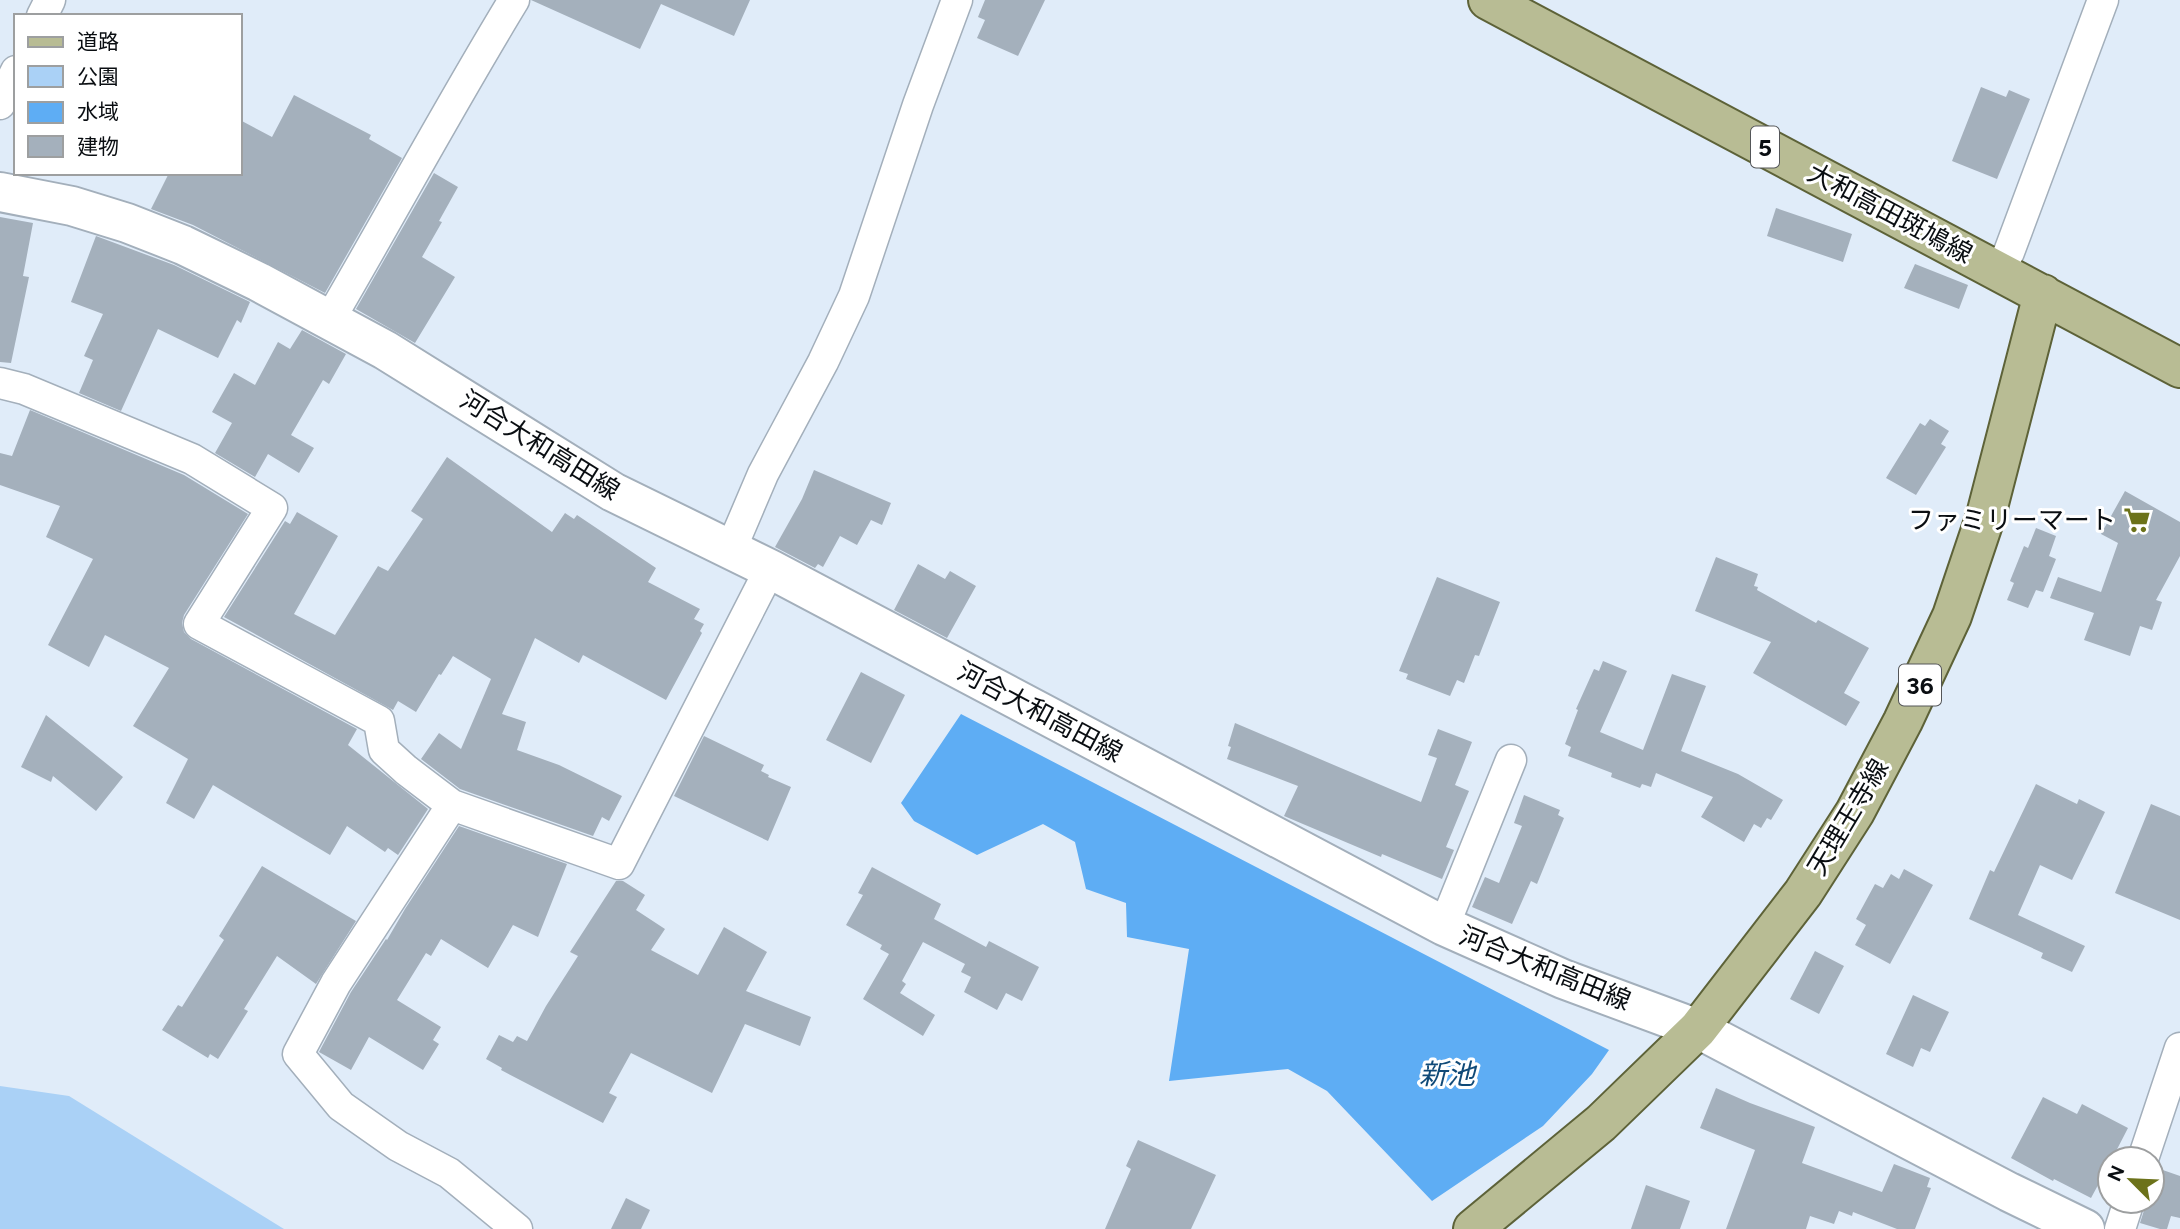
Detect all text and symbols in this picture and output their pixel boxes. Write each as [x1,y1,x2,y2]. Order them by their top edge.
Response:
legend [14,14,242,175]
text: 道路 [77,29,119,54]
text: 公園 [77,64,119,89]
text: 水域 [77,99,119,124]
road number: 5 [1751,127,1779,168]
text: 建物 [77,134,119,159]
street label: 大和高田斑鳩線 [1802,156,1978,270]
street label: 河合大和高田線 [454,383,626,507]
place label: ファミリーマート [1908,504,2116,536]
supermarket icon: ファミリーマート [2122,505,2152,535]
street label: 河合大和高田線 [952,655,1128,769]
road number: 36 [1899,664,1941,706]
street label: 天理王寺線 [1801,753,1895,881]
street label: 河合大和高田線 [1455,919,1635,1017]
water label: 新池 [1419,1057,1478,1091]
north arrow [2096,1145,2166,1215]
text: N [2102,1162,2129,1185]

